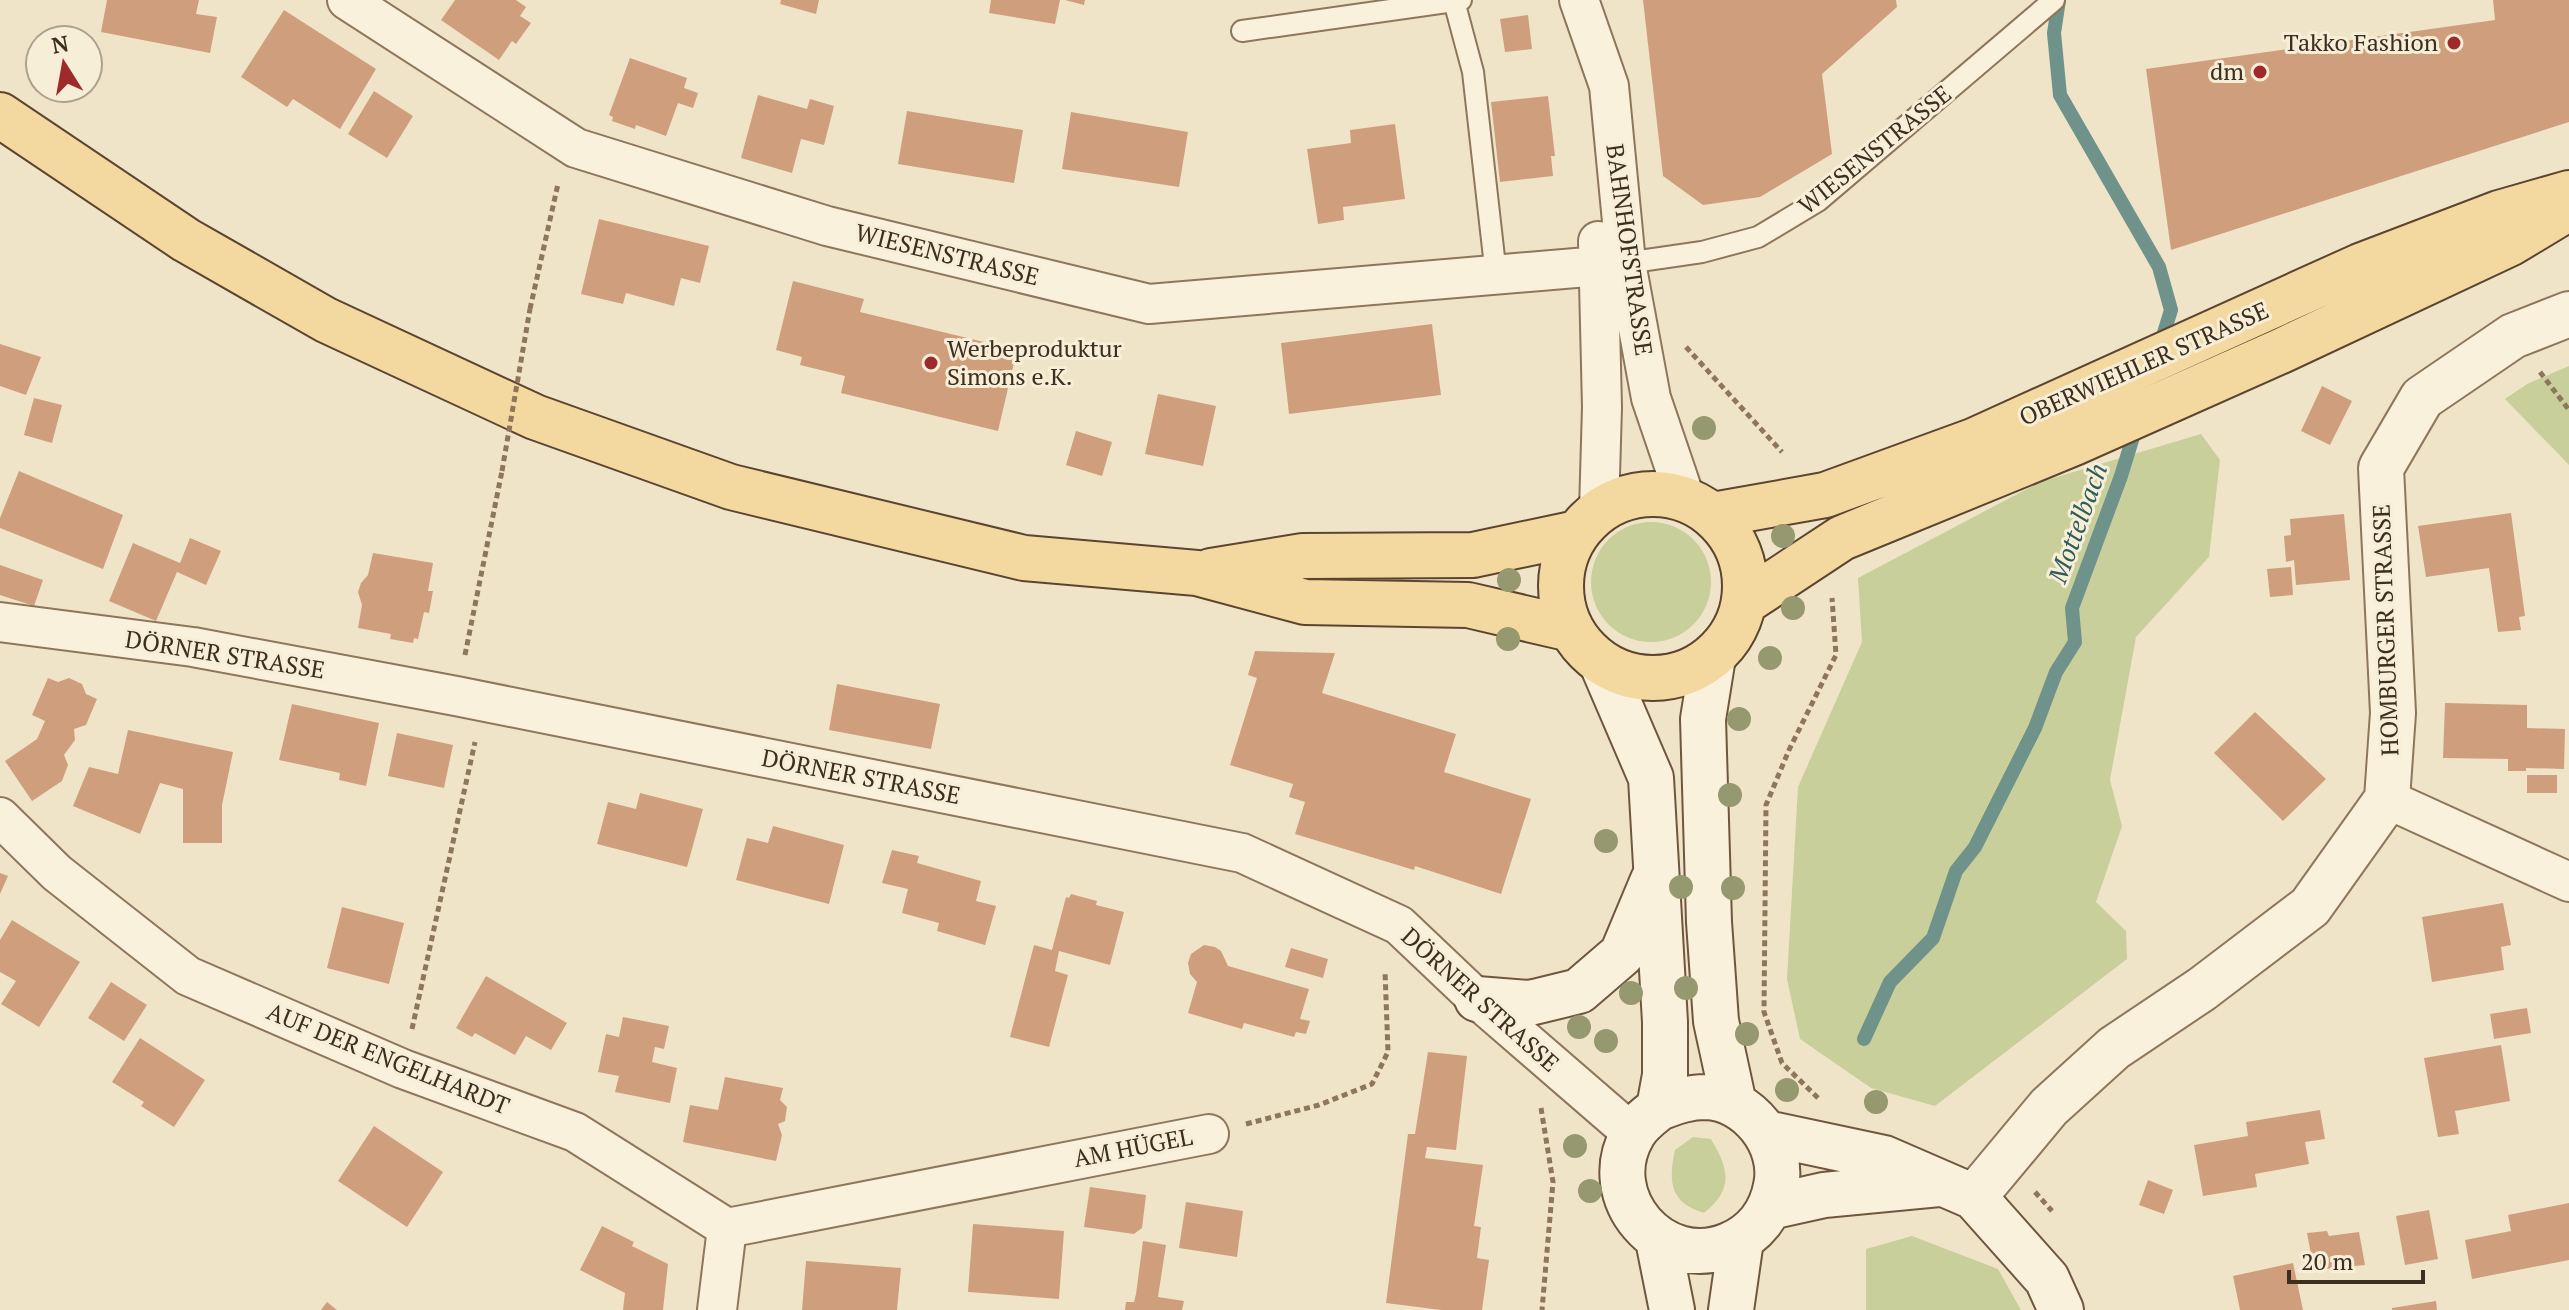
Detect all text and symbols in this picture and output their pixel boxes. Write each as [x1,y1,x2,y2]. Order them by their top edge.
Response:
north arrow [24,24,104,104]
place label: Takko Fashion [2284,26,2438,58]
text: N [49,28,71,60]
marker: Takko Fashion [2445,34,2463,52]
place label: dm [2210,55,2244,87]
marker: dm [2251,63,2269,81]
street label: WIESENSTRASSE [1791,78,1958,221]
street label: BAHNHOFSTRASSE [1599,142,1661,358]
street label: WIESENSTRASSE [852,216,1042,292]
street label: OBERWIEHLER STRASSE [2014,294,2273,433]
place label: Werbeproduktur Simons e.K. [947,332,1123,392]
marker: Werbeproduktur Simons e.K. [922,354,940,372]
water label: Mottelbach [2039,458,2114,588]
street label: HOMBURGER STRASSE [2365,503,2405,757]
street label: DÖRNER STRASSE [123,622,327,686]
street label: DÖRNER STRASSE [759,741,963,811]
street label: DÖRNER STRASSE [1395,920,1566,1079]
street label: AUF DER ENGELHARDT [262,995,515,1121]
street label: AM HÜGEL [1071,1120,1195,1174]
scale bar [2289,1234,2423,1284]
text: 20 m [2301,1245,2353,1277]

